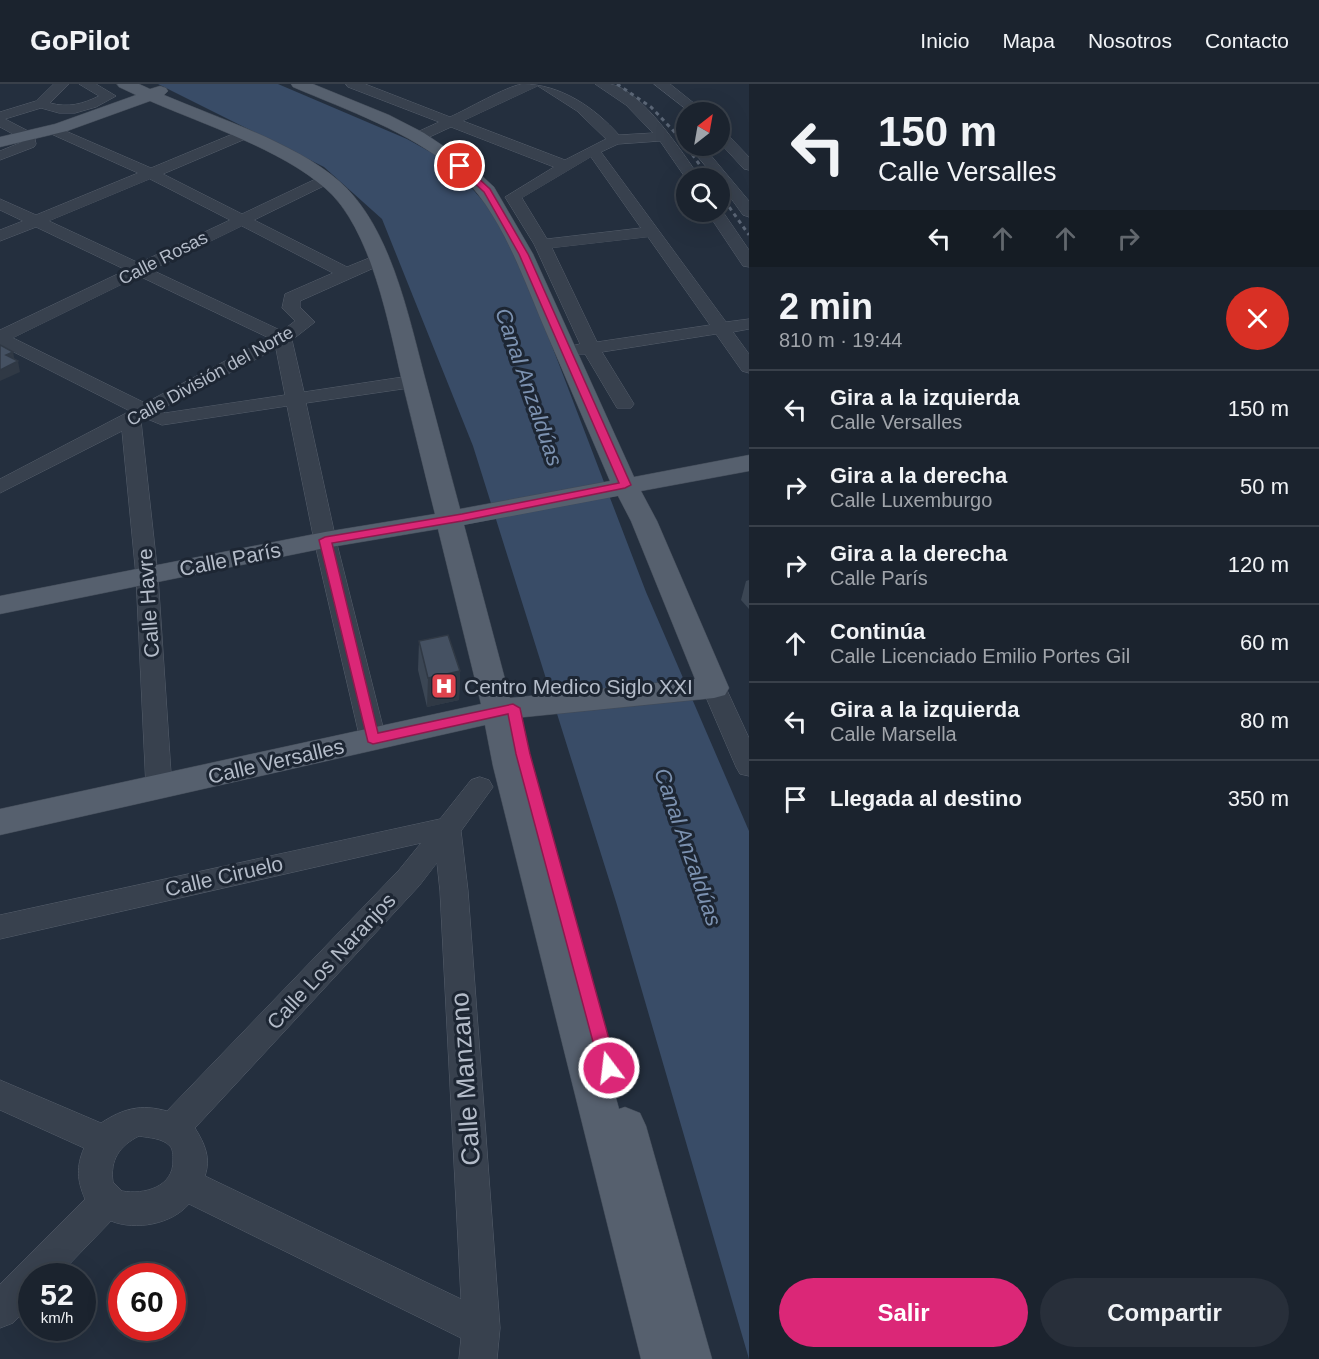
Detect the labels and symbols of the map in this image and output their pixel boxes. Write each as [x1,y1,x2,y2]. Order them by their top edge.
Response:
north arrow [676,102,730,156]
pin [434,140,485,191]
street label: Calle Rosas [115,227,211,289]
water label: Canal Anzaldúas [490,305,568,469]
street label: Calle División del Norte [123,322,297,430]
street label: Calle París [177,538,283,580]
street label: Calle Havre [133,547,163,659]
hospital icon: Centro Medico Siglo XXI [429,671,459,701]
place label: Centro Medico Siglo XXI [464,675,693,698]
street label: Calle Versalles [206,734,346,788]
water label: Canal Anzaldúas [649,765,727,929]
street label: Calle Ciruelo [163,851,285,901]
street label: Calle Los Naranjos [262,888,400,1034]
street label: Calle Manzano [444,991,486,1167]
position arrow [577,1036,641,1100]
speed limit sign: 60 [108,1263,186,1341]

